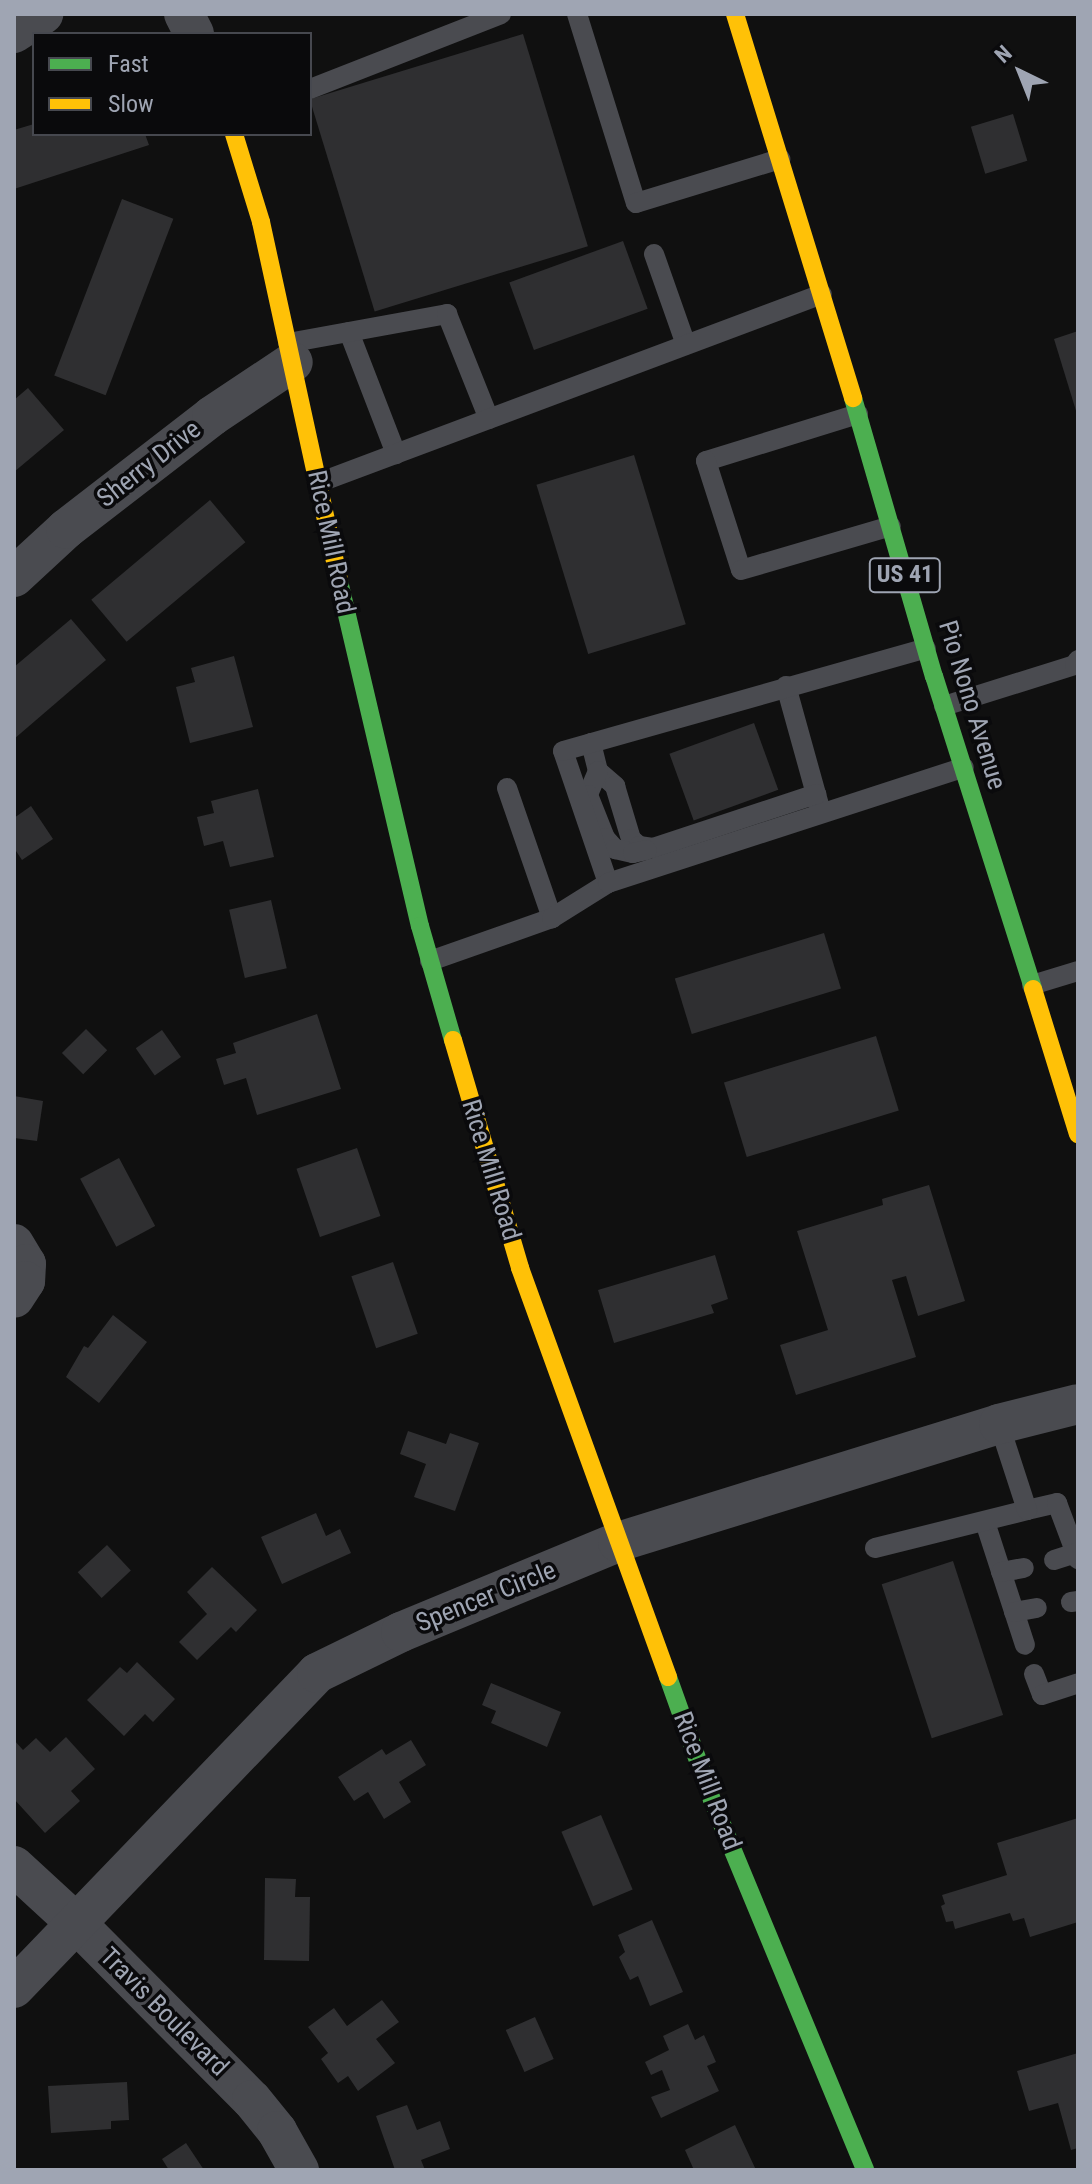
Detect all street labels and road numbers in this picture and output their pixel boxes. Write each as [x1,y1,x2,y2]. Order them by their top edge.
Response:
street label: Sherry Drive [91,414,207,514]
street label: Rice Mill Road [301,468,361,616]
road number: US 41 [867,555,943,595]
street label: Pio Nono Avenue [931,617,1013,793]
street label: Rice Mill Road [455,1096,527,1244]
street label: Spencer Circle [412,1555,560,1639]
street label: Rice Mill Road [666,1707,748,1855]
street label: Travis Boulevard [93,1941,235,2083]

